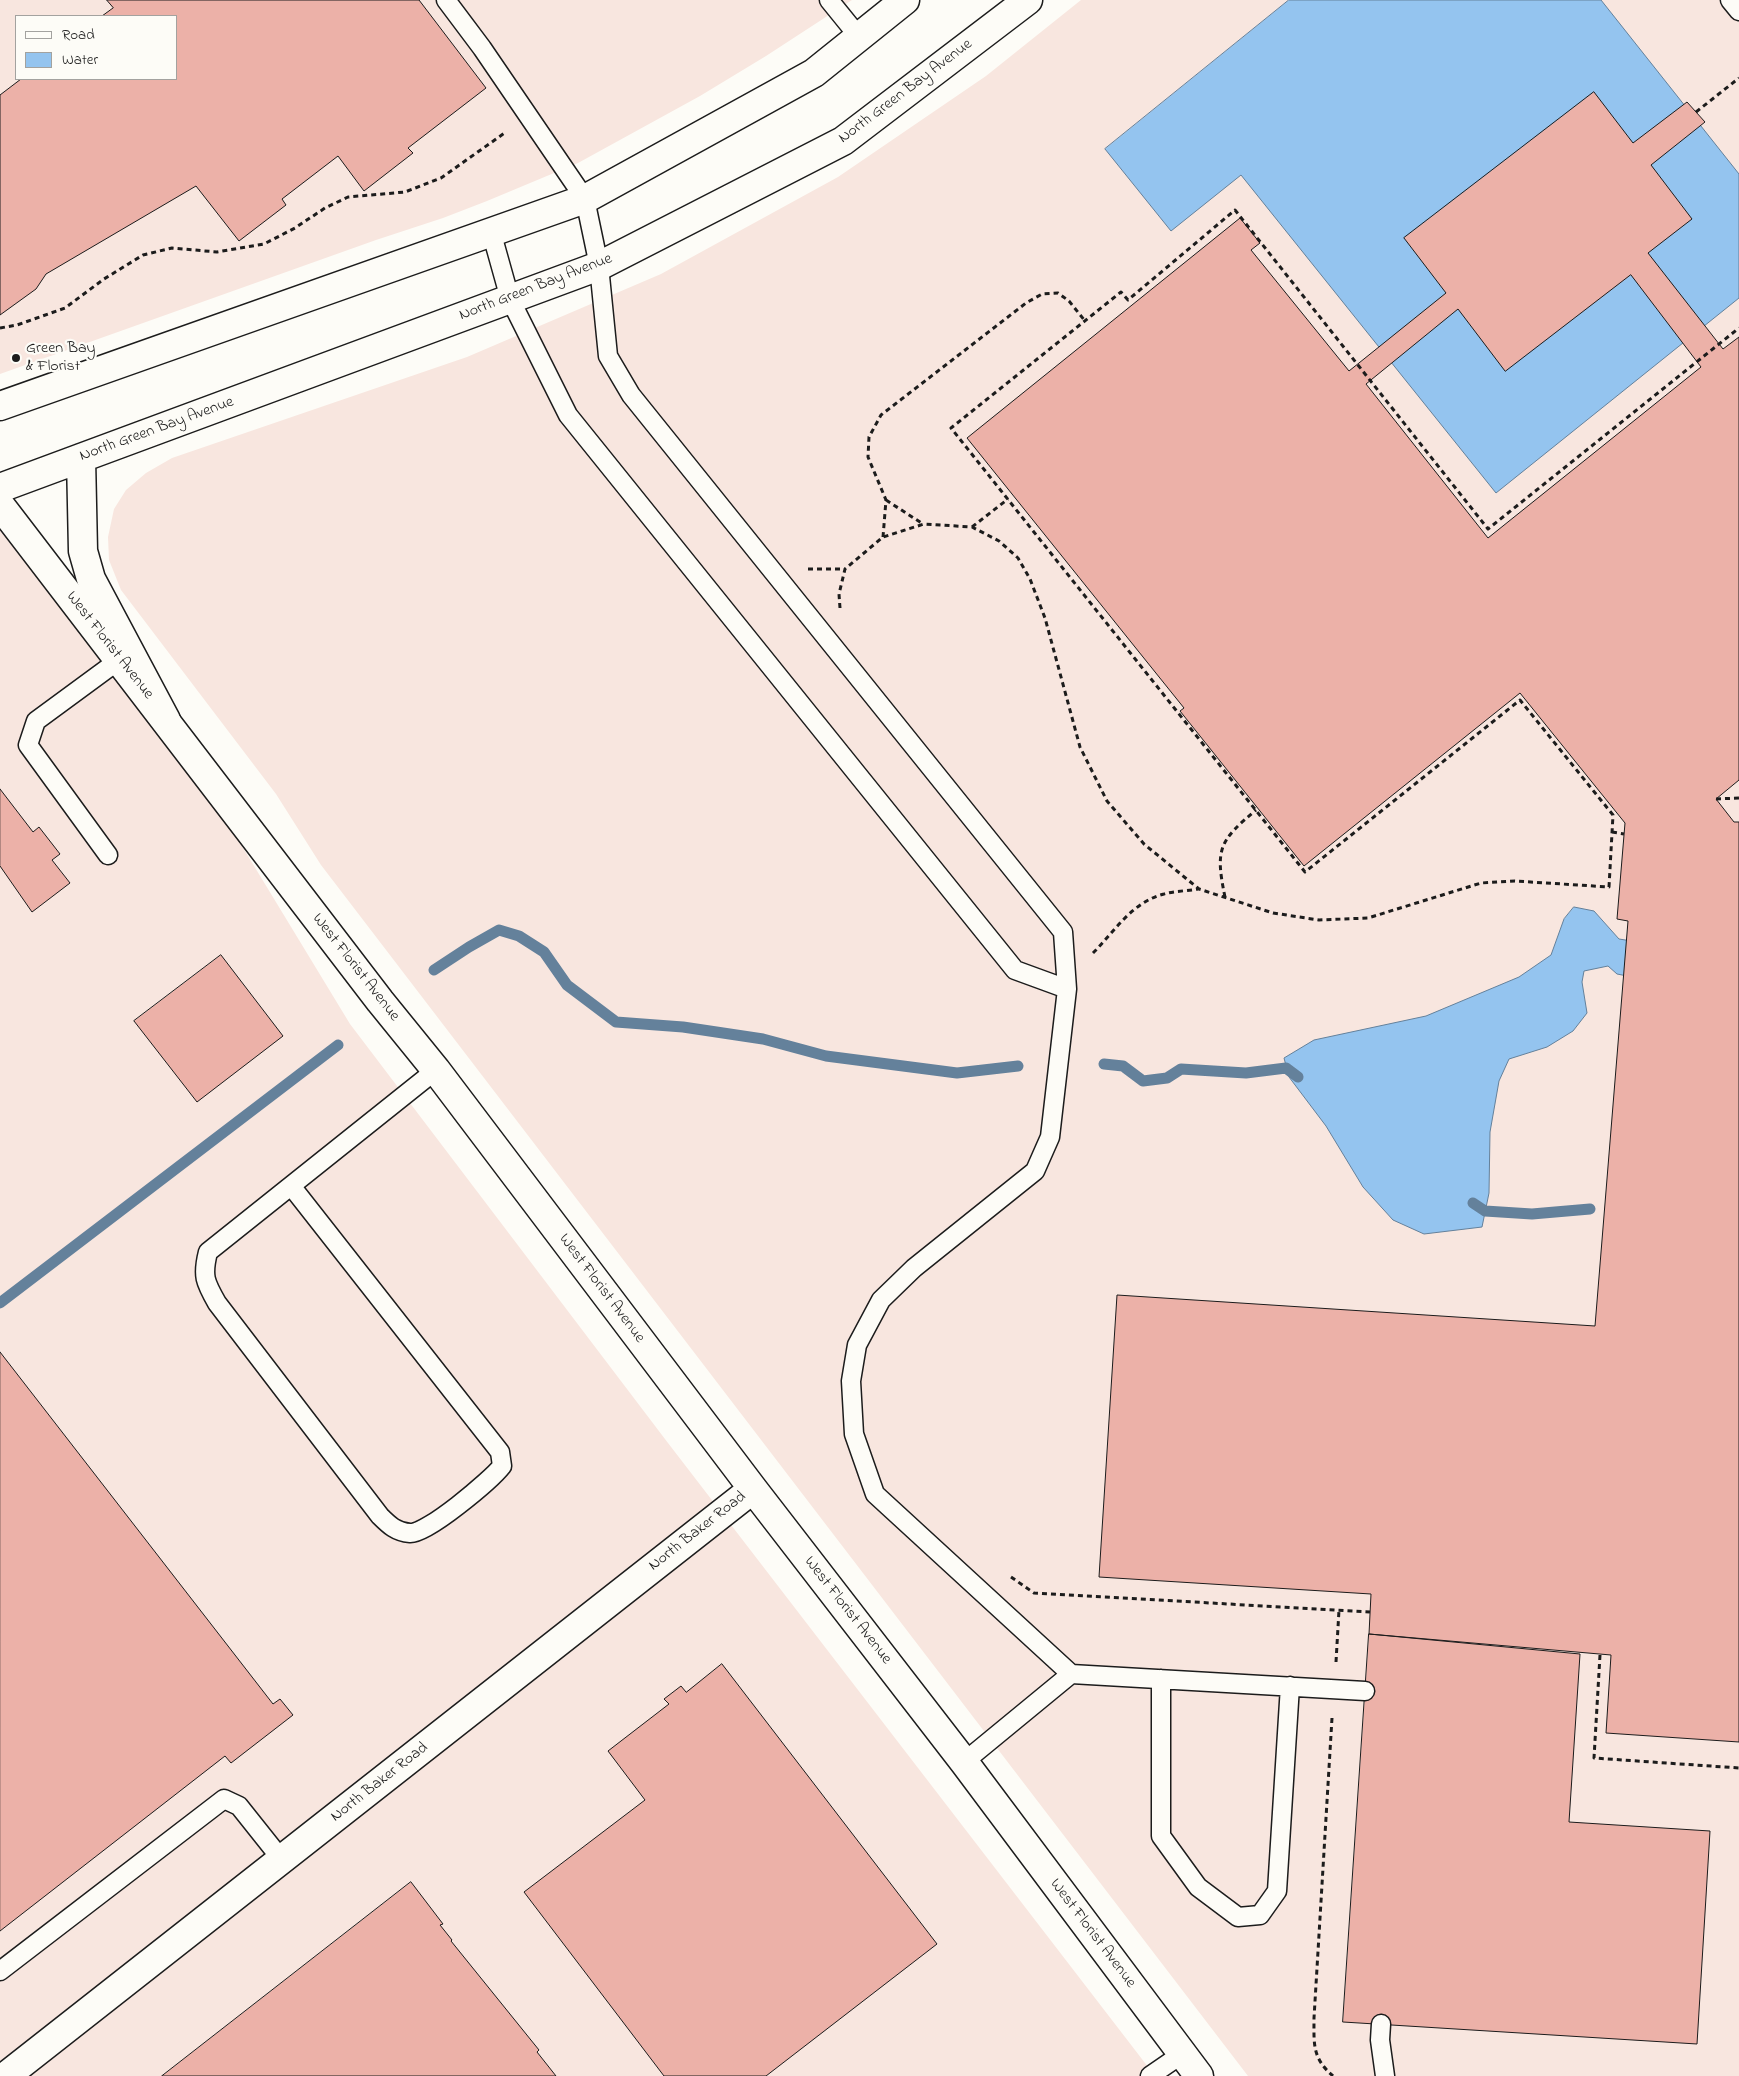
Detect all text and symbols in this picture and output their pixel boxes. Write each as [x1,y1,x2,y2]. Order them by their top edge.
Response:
legend [15,15,178,80]
text: Road [62,24,95,46]
street label: North Green Bay Avenue [835,35,977,149]
text: Water [62,49,98,71]
street label: North Green Bay Avenue [457,250,615,326]
place label: Green Bay & Florist [26,339,96,377]
marker: Green Bay & Florist [10,352,22,364]
street label: North Green Bay Avenue [77,393,237,467]
street label: West Florist Avenue [61,588,157,704]
street label: West Florist Avenue [307,910,403,1026]
street label: West Florist Avenue [554,1231,648,1347]
street label: North Baker Road [645,1488,751,1576]
street label: West Florist Avenue [799,1553,895,1669]
street label: North Baker Road [327,1739,433,1827]
street label: West Florist Avenue [1045,1876,1139,1992]

